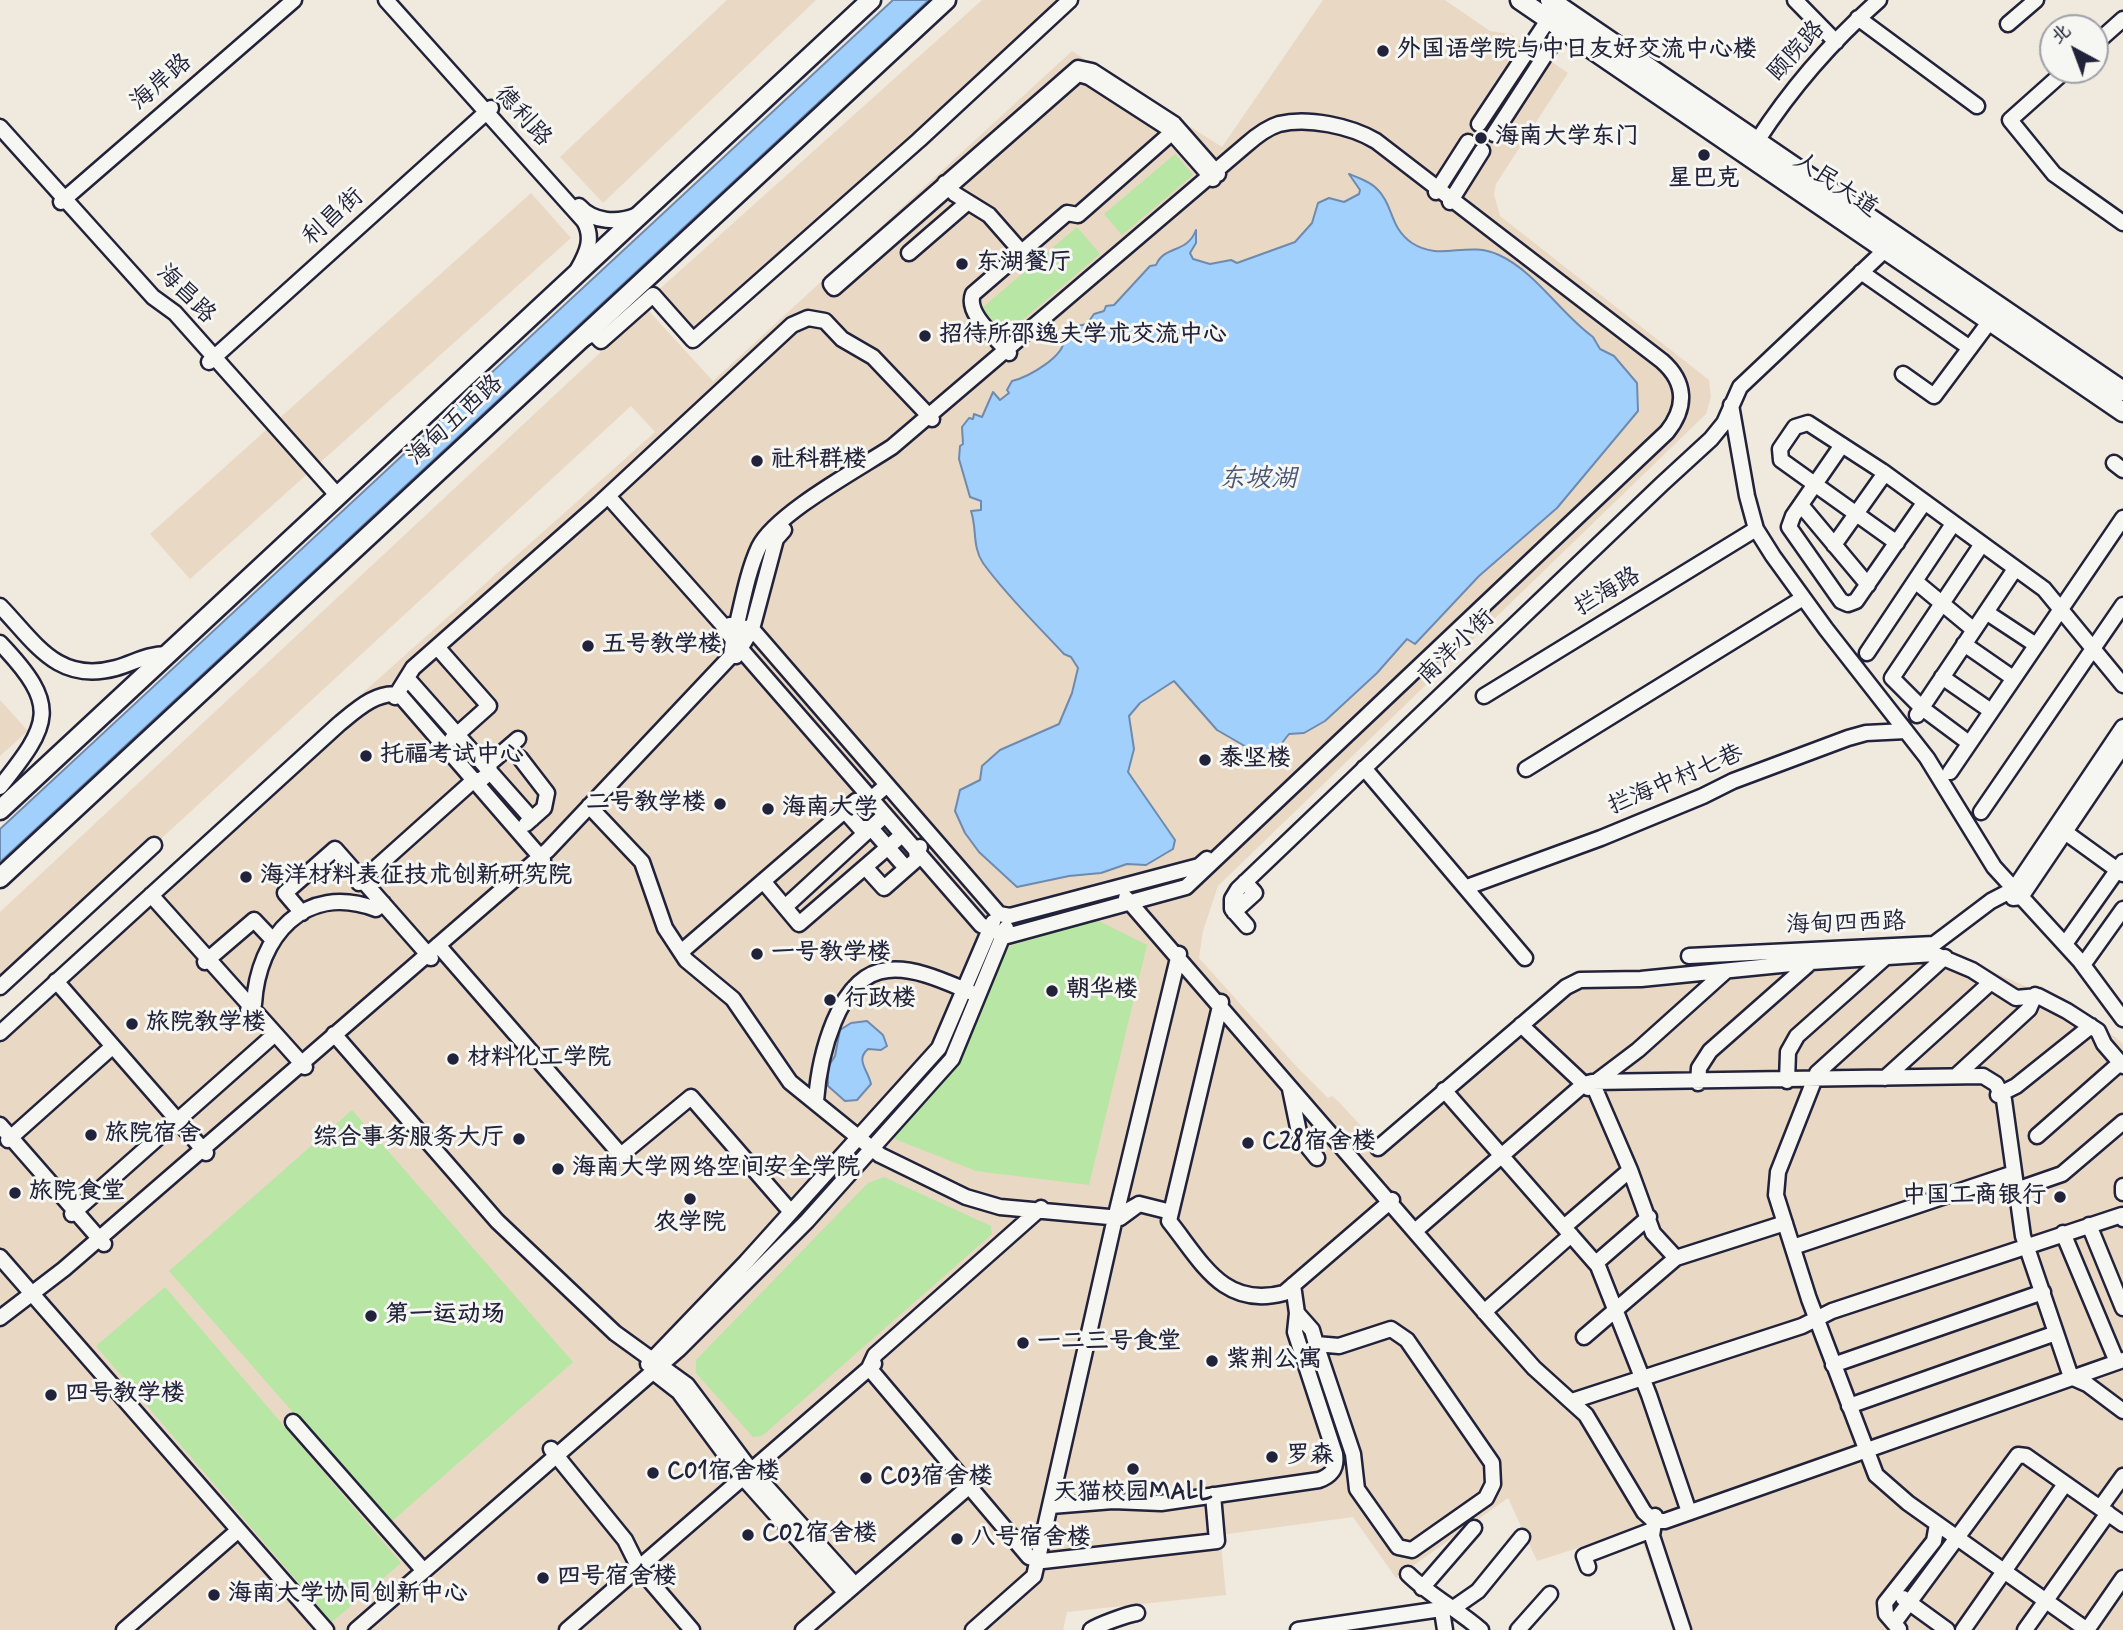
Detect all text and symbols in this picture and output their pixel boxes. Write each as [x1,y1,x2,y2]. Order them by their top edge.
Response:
north arrow [2039,14,2109,84]
street label: 颐院路 [1762,16,1832,88]
text: 北 [2046,19,2077,50]
place label: 外国语学院与中日友好交流中心楼 [1397,37,1757,65]
marker: 外国语学院与中日友好交流中心楼 [1375,43,1391,59]
street label: 海岸路 [125,49,199,117]
street label: 德利路 [487,81,557,153]
place label: 海南大学东门 [1495,124,1639,152]
marker: 海南大学东门 [1473,130,1489,146]
marker: 星巴克 [1696,147,1712,163]
street label: 人民大道 [1787,147,1883,225]
place label: 星巴克 [1668,166,1740,194]
street label: 利昌街 [298,183,370,253]
place label: 东湖餐厅 [976,250,1072,278]
marker: 东湖餐厅 [954,256,970,272]
street label: 海昌路 [149,259,221,331]
place label: 招待所邵逸夫学术交流中心 [939,322,1227,350]
marker: 招待所邵逸夫学术交流中心 [917,328,933,344]
street label: 海甸五西路 [402,370,510,472]
place label: 社科群楼 [771,447,867,475]
marker: 社科群楼 [749,453,765,469]
water label: 东坡湖 [1219,465,1297,497]
street label: 拦海路 [1570,562,1646,624]
street label: 南洋小街 [1412,604,1502,692]
place label: 五号教学楼 [602,632,722,660]
marker: 五号教学楼 [580,638,596,654]
street label: 拦海中村七巷 [1604,740,1748,822]
place label: 托福考试中心 [380,742,524,770]
place label: 泰坚楼 [1219,746,1291,774]
marker: 托福考试中心 [358,748,374,764]
marker: 泰坚楼 [1197,752,1213,768]
place label: 二号教学楼 [586,790,706,818]
place label: 海南大学 [782,795,878,823]
marker: 二号教学楼 [712,796,728,812]
marker: 海南大学 [760,801,776,817]
place label: 海洋材料表征技术创新研究院 [260,863,572,891]
marker: 海洋材料表征技术创新研究院 [238,869,254,885]
street label: 海甸四西路 [1786,909,1906,941]
place label: 一号教学楼 [771,940,891,968]
marker: 一号教学楼 [749,946,765,962]
place label: 朝华楼 [1066,977,1138,1005]
marker: 朝华楼 [1044,983,1060,999]
place label: 行政楼 [844,986,916,1014]
marker: 行政楼 [822,992,838,1008]
place label: 旅院教学楼 [146,1010,266,1038]
marker: 旅院教学楼 [124,1016,140,1032]
place label: 材料化工学院 [467,1045,611,1073]
marker: 材料化工学院 [445,1051,461,1067]
place label: 旅院宿舍 [105,1121,201,1149]
place label: 综合事务服务大厅 [313,1125,505,1153]
marker: 旅院宿舍 [83,1127,99,1143]
place label: C28宿舍楼 [1262,1129,1376,1157]
marker: 综合事务服务大厅 [511,1131,527,1147]
marker: C28宿舍楼 [1240,1135,1256,1151]
place label: 海南大学网络空间安全学院 [572,1155,860,1183]
marker: 海南大学网络空间安全学院 [550,1161,566,1177]
place label: 旅院食堂 [29,1179,125,1207]
place label: 中国工商银行 [1902,1183,2046,1211]
marker: 旅院食堂 [7,1185,23,1201]
marker: 中国工商银行 [2052,1189,2068,1205]
marker: 农学院 [682,1191,698,1207]
place label: 农学院 [654,1210,726,1238]
place label: 第一运动场 [385,1302,505,1330]
marker: 第一运动场 [363,1308,379,1324]
place label: 一二三号食堂 [1037,1329,1181,1357]
marker: 一二三号食堂 [1015,1335,1031,1351]
place label: 紫荆公寓 [1226,1347,1322,1375]
marker: 紫荆公寓 [1204,1353,1220,1369]
place label: 四号教学楼 [65,1381,185,1409]
marker: 四号教学楼 [43,1387,59,1403]
place label: 罗森 [1286,1443,1334,1471]
marker: 罗森 [1264,1449,1280,1465]
place label: C01宿舍楼 [667,1459,780,1487]
marker: 天猫校园MALL [1125,1461,1141,1477]
place label: C03宿舍楼 [880,1464,993,1492]
marker: C01宿舍楼 [645,1465,661,1481]
marker: C03宿舍楼 [858,1470,874,1486]
place label: 天猫校园MALL [1053,1480,1213,1508]
place label: C02宿舍楼 [762,1521,877,1549]
place label: 八号宿舍楼 [971,1525,1091,1553]
marker: C02宿舍楼 [740,1527,756,1543]
marker: 八号宿舍楼 [949,1531,965,1547]
place label: 四号宿舍楼 [557,1564,677,1592]
marker: 四号宿舍楼 [535,1570,551,1586]
place label: 海南大学协同创新中心 [228,1581,468,1609]
marker: 海南大学协同创新中心 [206,1587,222,1603]

